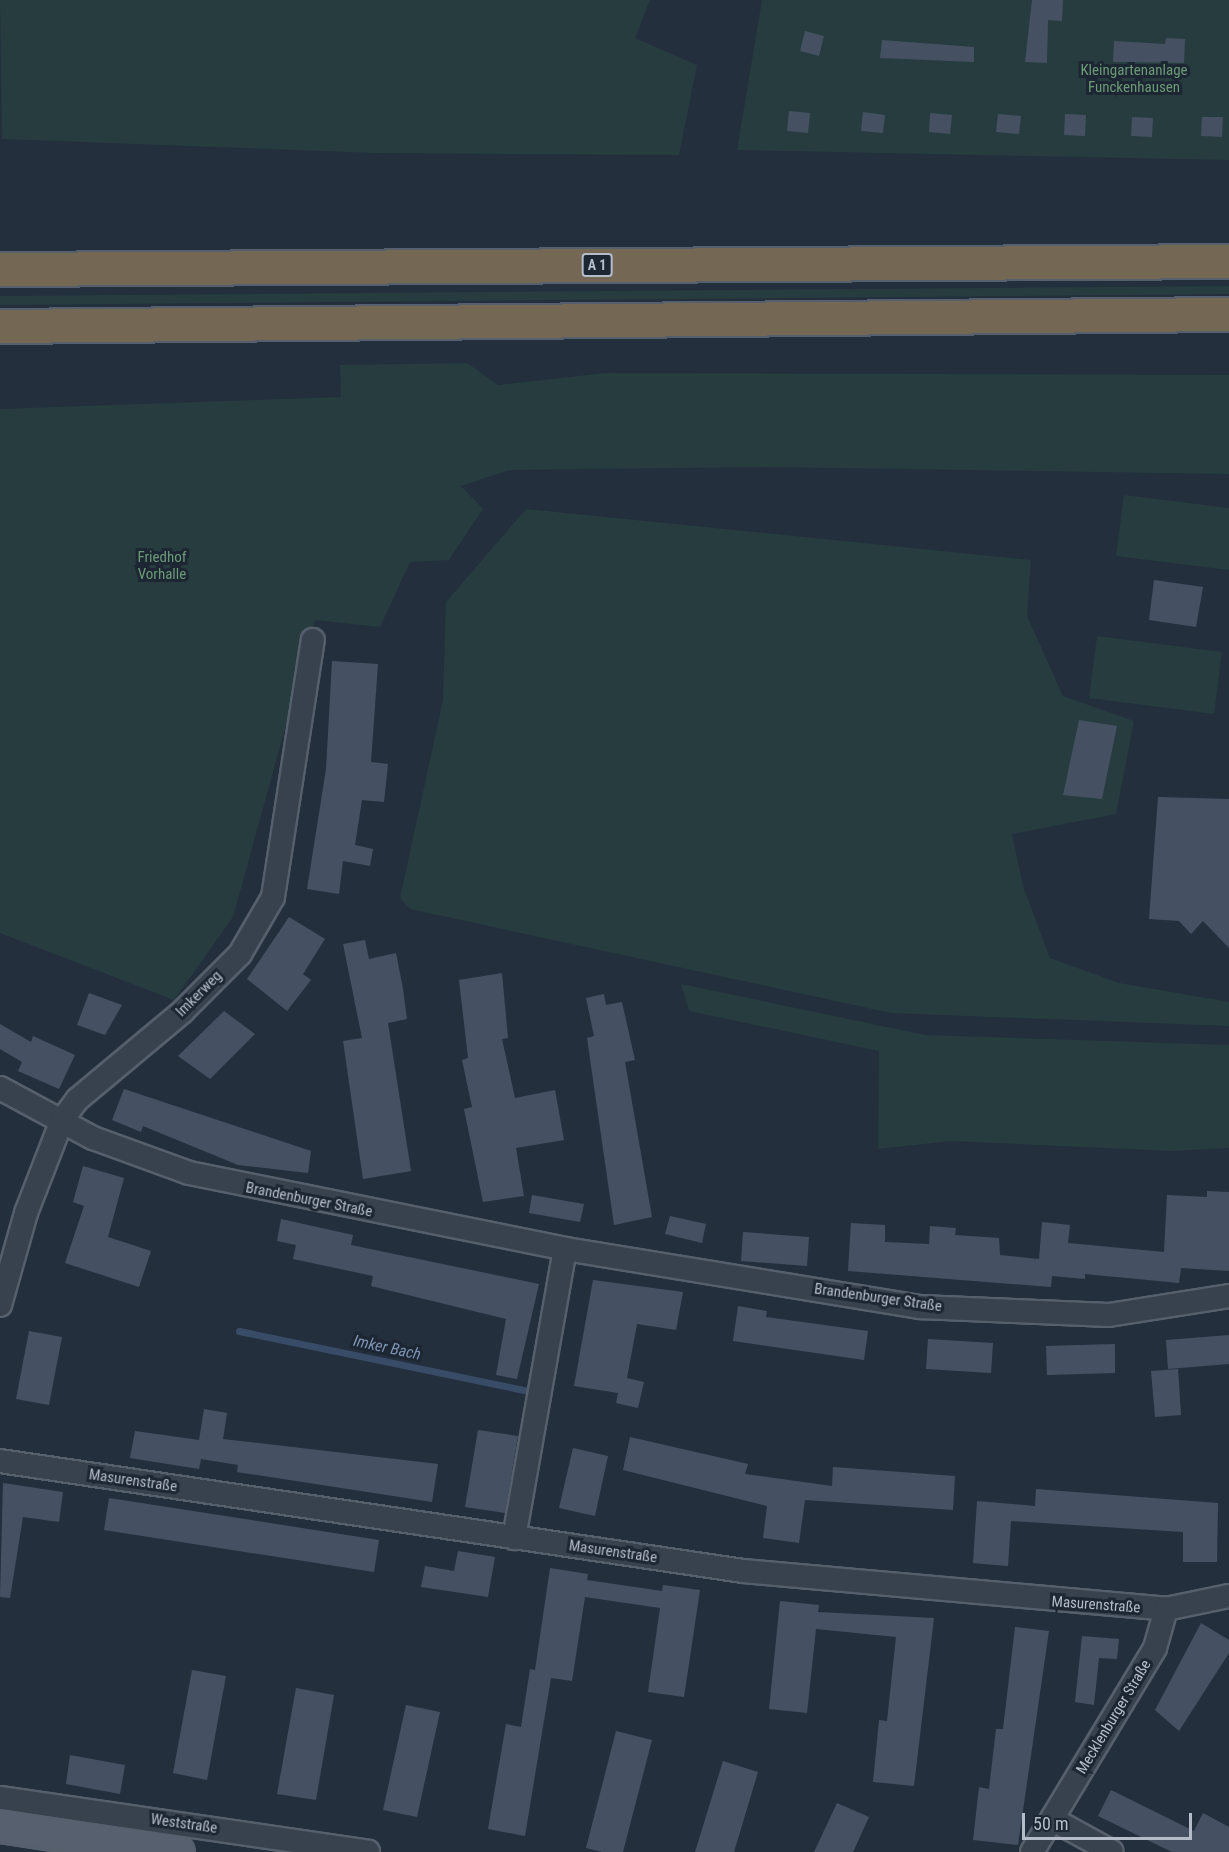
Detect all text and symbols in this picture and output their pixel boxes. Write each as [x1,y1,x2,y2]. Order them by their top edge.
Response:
park label: Kleingartenanlage Funckenhausen [1080,61,1188,96]
road number: A 1 [580,254,614,276]
park label: Friedhof Vorhalle [137,548,187,583]
street label: Imkerweg [172,967,226,1021]
street label: Brandenburger Straße [244,1179,374,1221]
street label: Brandenburger Straße [813,1280,943,1316]
water label: Imker Bach [351,1331,423,1365]
street label: Masurenstraße [88,1466,178,1496]
street label: Masurenstraße [568,1537,658,1567]
street label: Masurenstraße [1051,1593,1141,1617]
street label: Mecklenburger Straße [1073,1657,1155,1777]
scale bar [1025,1801,1194,1839]
street label: Weststraße [150,1810,218,1838]
text: 50 m [1033,1813,1068,1834]

